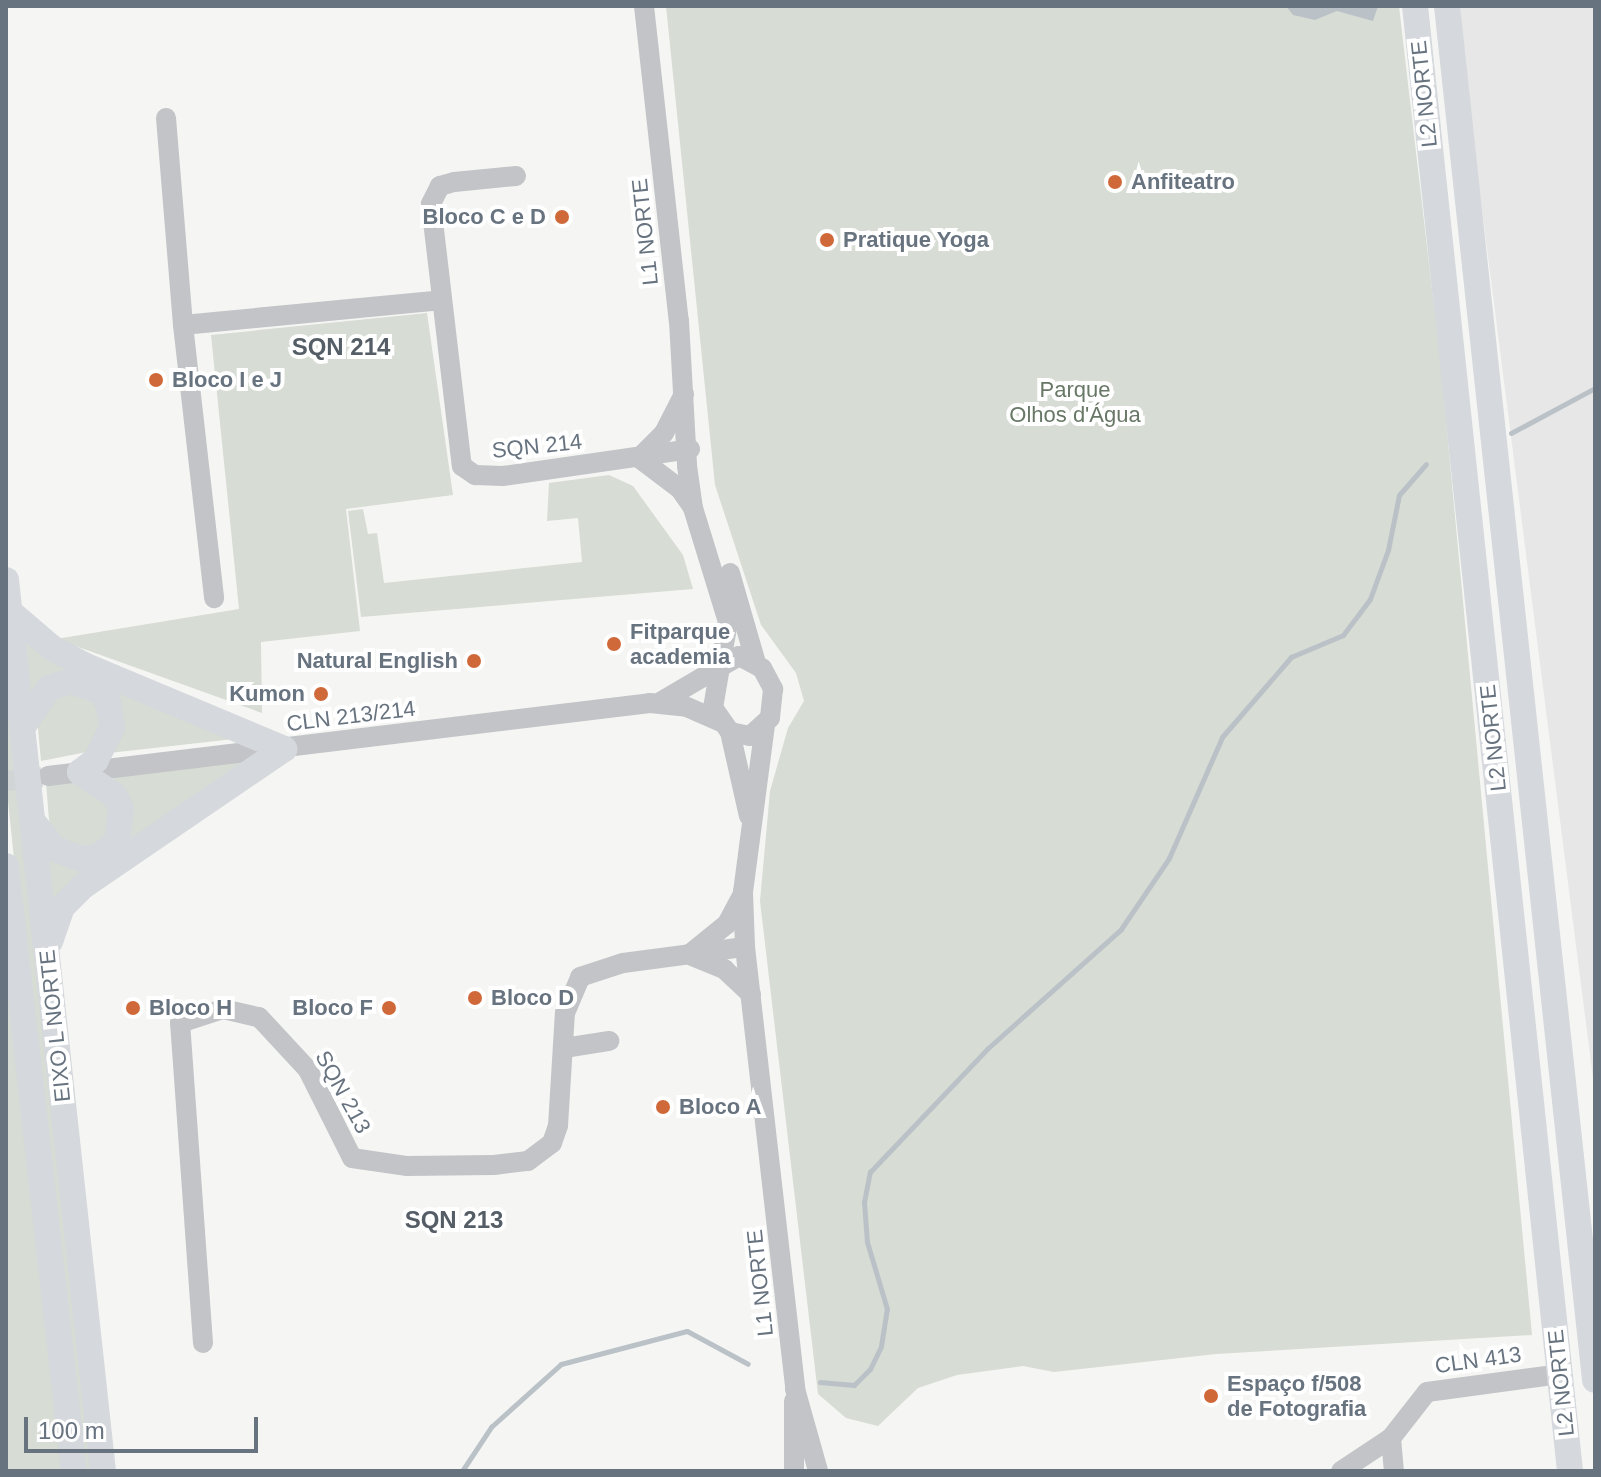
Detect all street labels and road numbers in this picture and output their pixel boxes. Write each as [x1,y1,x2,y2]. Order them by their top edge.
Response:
street label: L2 NORTE [1405,39,1443,149]
street label: L1 NORTE [626,177,664,287]
street label: SQN 214 [491,428,583,464]
street label: L2 NORTE [1474,683,1512,793]
street label: CLN 213/214 [285,695,417,737]
street label: EIXO L NORTE [34,948,76,1104]
street label: SQN 213 [310,1046,376,1138]
street label: L1 NORTE [741,1228,779,1338]
street label: L2 NORTE [1542,1328,1580,1438]
street label: CLN 413 [1433,1341,1523,1379]

